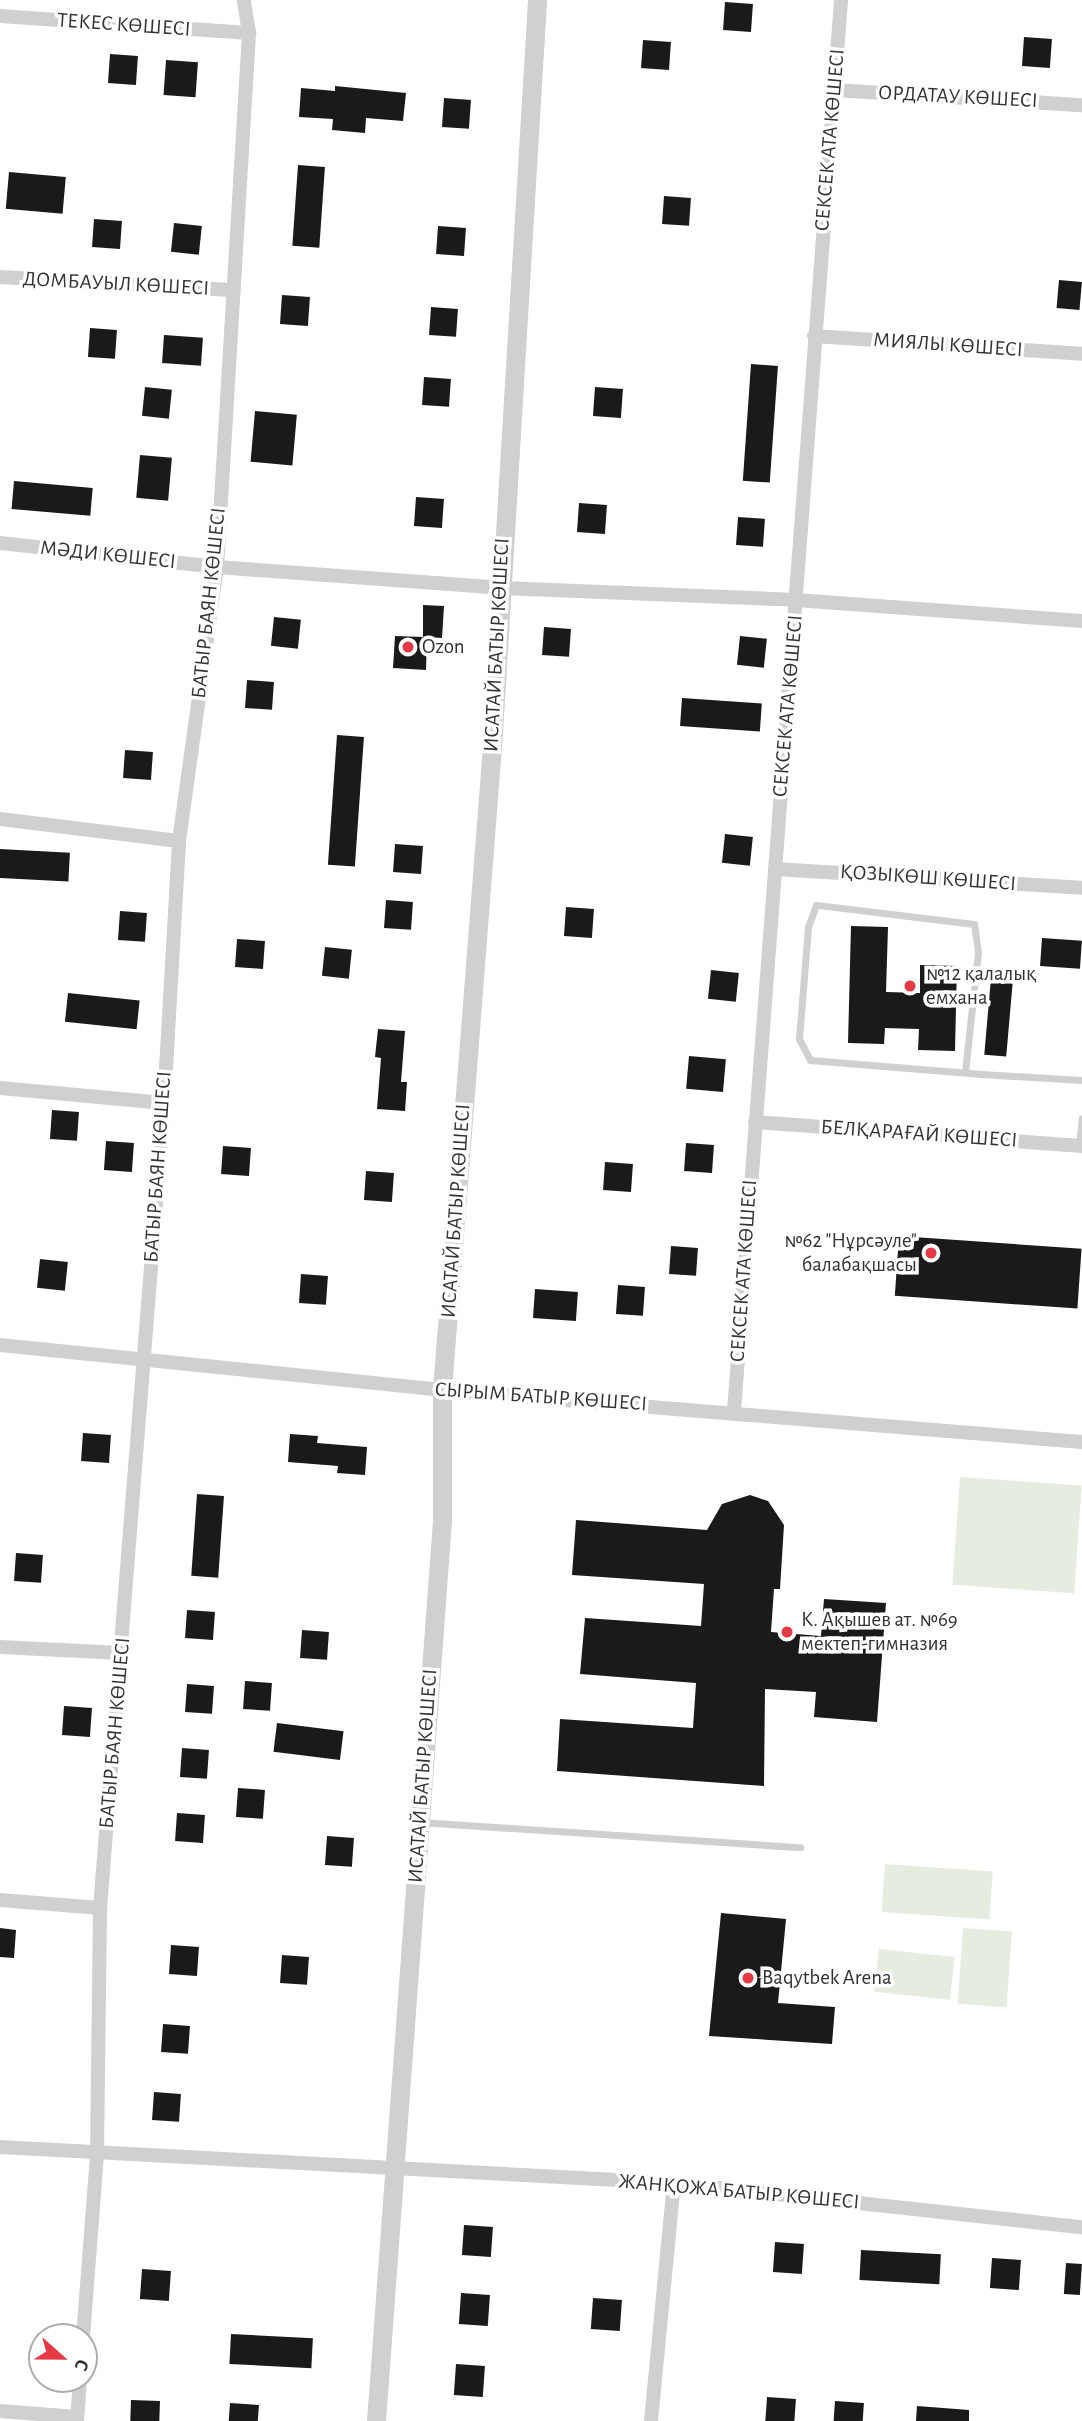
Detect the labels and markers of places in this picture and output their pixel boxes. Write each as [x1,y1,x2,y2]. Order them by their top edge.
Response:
place label: Ozon [422,634,465,660]
marker: Ozon [400,639,416,655]
place label: №12 қалалық емхана [926,961,1036,1011]
marker: №12 қалалық емхана [900,976,920,996]
place label: №62 "Нұрсәуле" балабақшасы [784,1228,917,1278]
marker: №62 "Нұрсәуле" балабақшасы [923,1245,939,1261]
place label: К. Ақышев ат. №69 мектеп-гимназия [801,1607,958,1657]
marker: К. Ақышев ат. №69 мектеп-гимназия [779,1624,795,1640]
place label: Baqytbek Arena [762,1965,892,1991]
marker: Baqytbek Arena [740,1970,756,1986]

